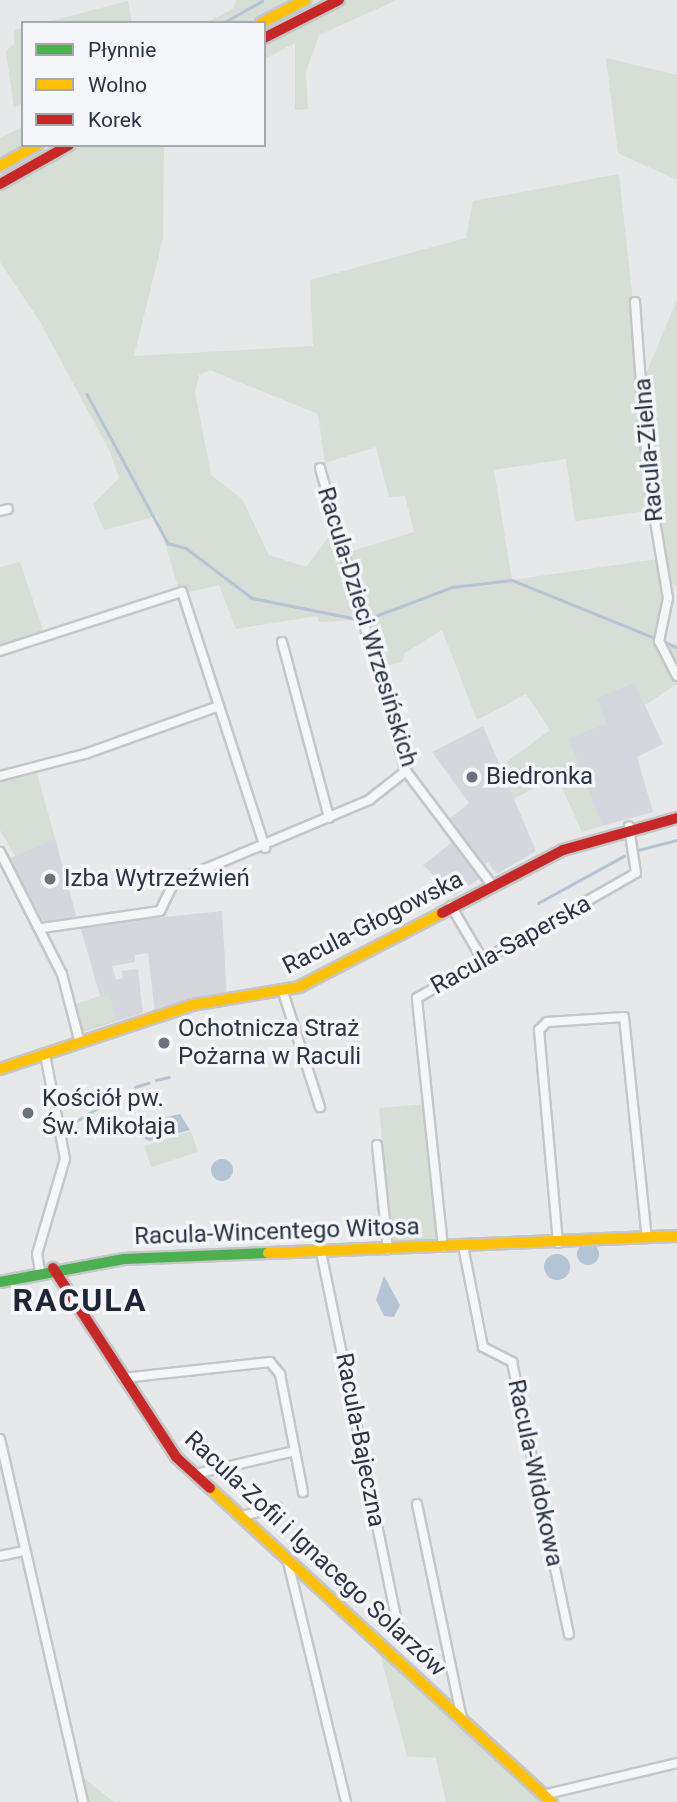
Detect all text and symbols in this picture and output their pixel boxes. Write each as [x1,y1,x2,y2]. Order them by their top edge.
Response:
legend [21,21,266,147]
text: Płynnie [88,38,156,62]
text: Wolno [88,73,147,97]
text: Korek [88,108,142,132]
street label: Racula-Zielna [628,377,670,523]
street label: Racula-Dzieci Wrzesińskich [311,484,423,770]
place label: Biedronka [486,763,593,791]
marker: Biedronka [464,769,480,785]
place label: Izba Wytrzeźwień [64,865,250,893]
street label: Racula-Głogowska [278,865,468,981]
marker: Izba Wytrzeźwień [42,871,58,887]
street label: Racula-Saperska [426,889,596,1001]
place label: Ochotnicza Straż Pożarna w Raculi [178,1015,361,1071]
marker: Ochotnicza Straż Pożarna w Raculi [156,1035,172,1051]
place label: Kościół pw. Św. Mikołaja [42,1085,176,1141]
marker: Kościół pw. Św. Mikołaja [20,1105,36,1121]
street label: Racula-Wincentego Witosa [134,1213,420,1251]
district label: RACULA [13,1281,147,1319]
street label: Racula-Bajeczna [329,1351,391,1529]
street label: Racula-Widokowa [501,1377,569,1569]
street label: Racula-Zofii i Ignacego Solarzów [178,1425,452,1683]

